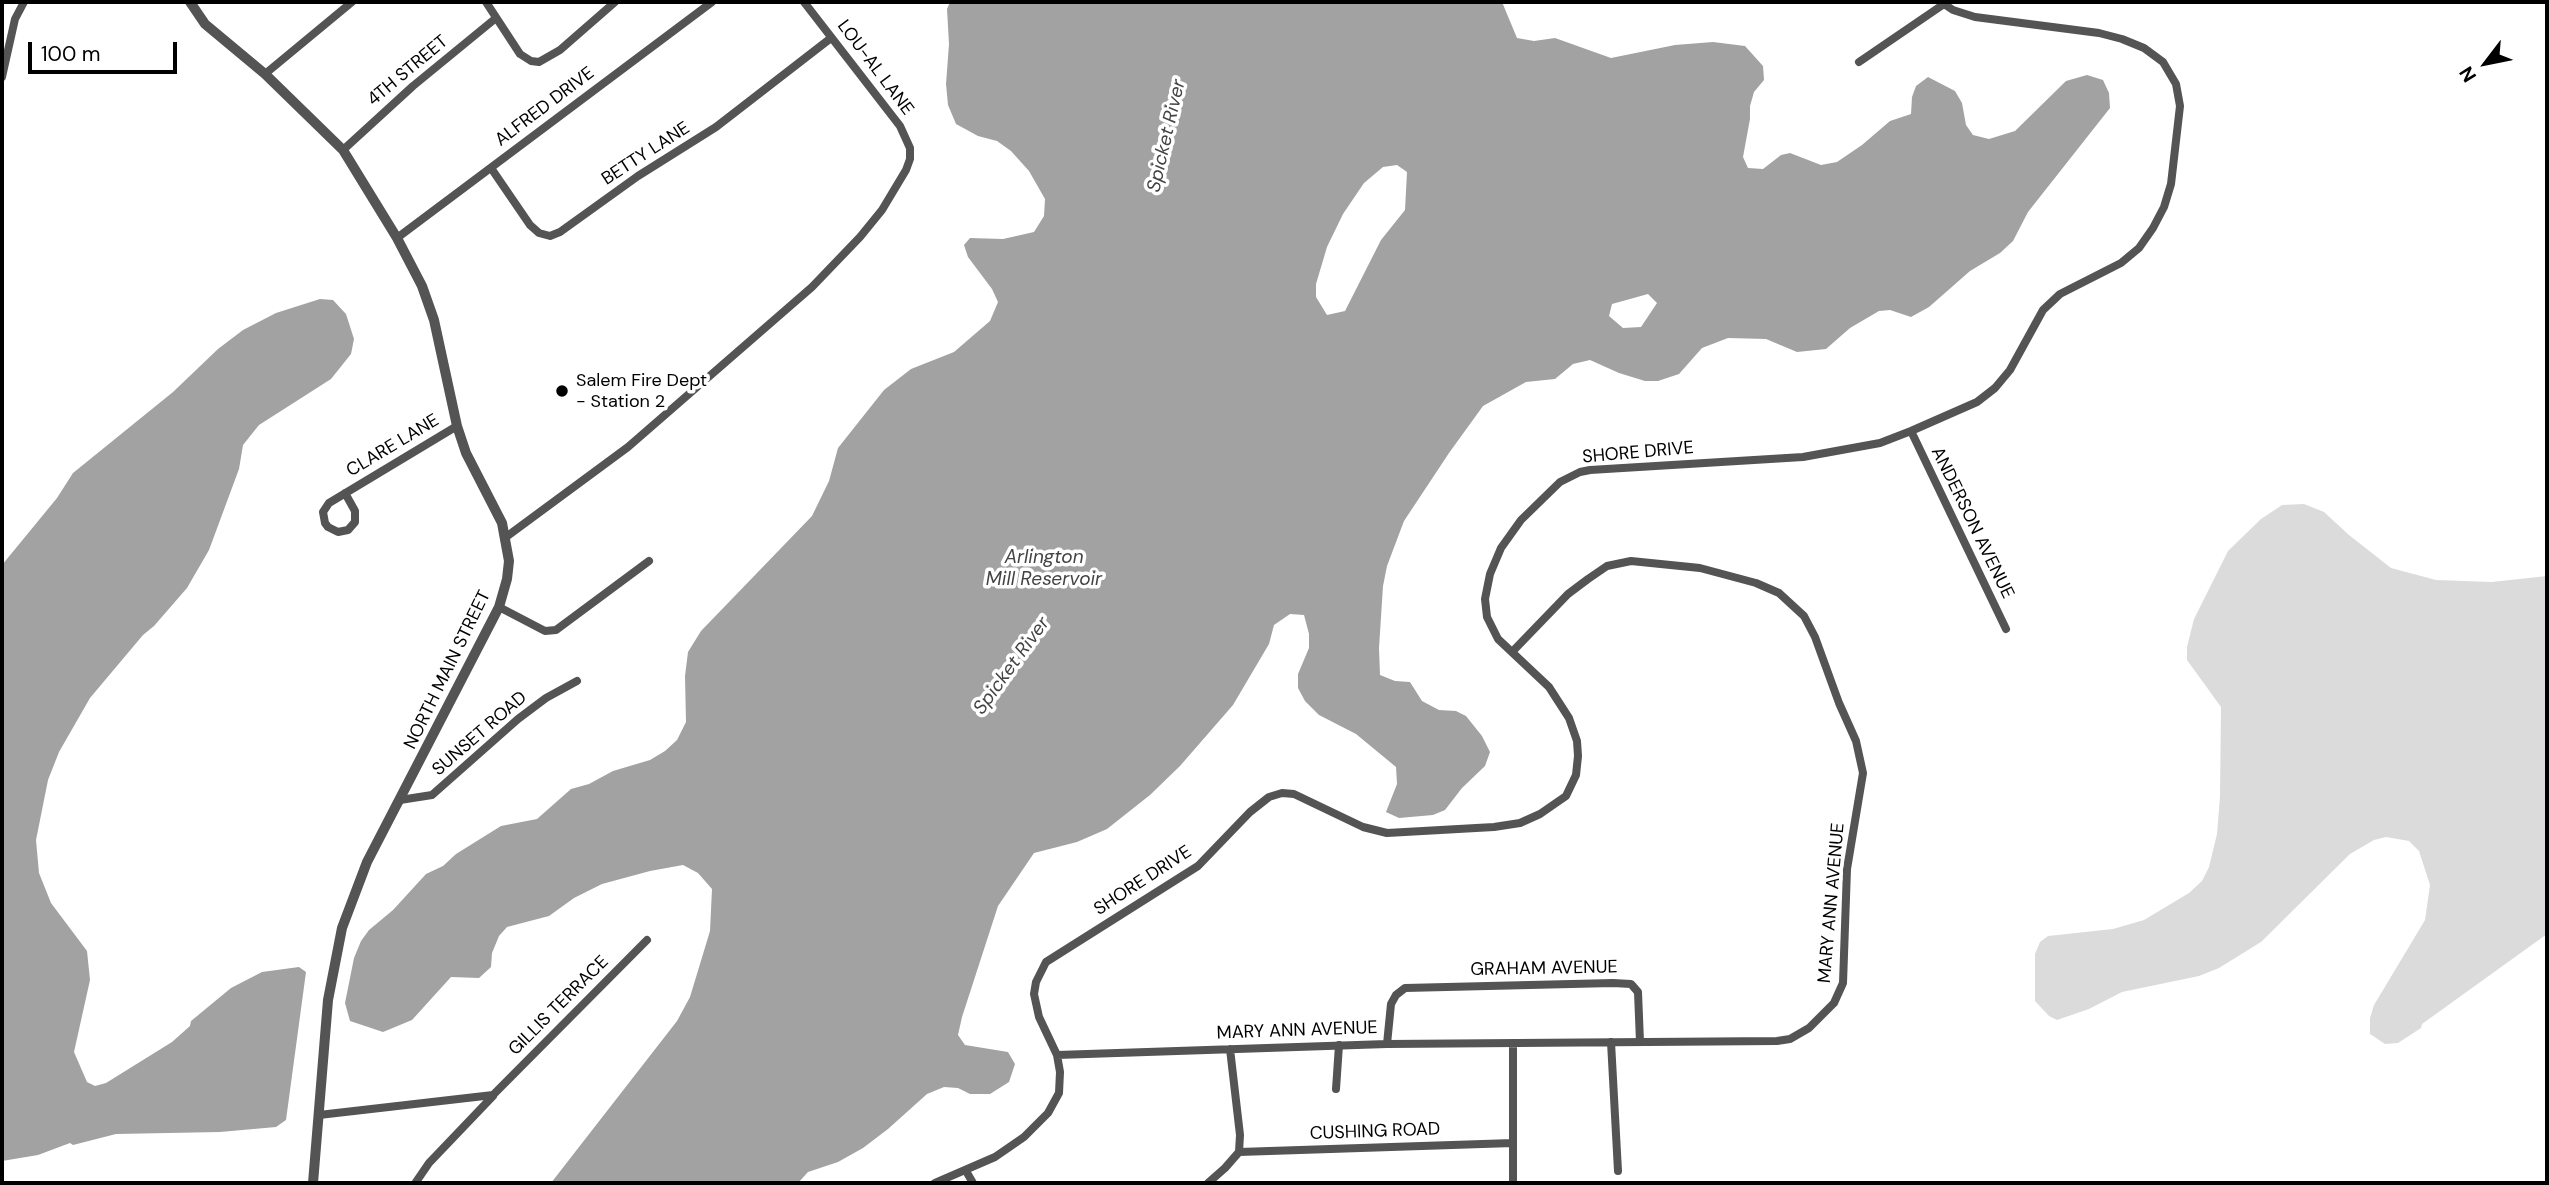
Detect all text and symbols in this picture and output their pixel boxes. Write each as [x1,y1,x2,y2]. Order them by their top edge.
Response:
street label: LOU-AL LANE [832,16,918,120]
scale bar [32,28,180,72]
north arrow [2451,28,2521,98]
street label: 4TH STREET [363,31,453,111]
text: 100 m [41,40,101,68]
text: N [2453,62,2482,87]
street label: ALFRED DRIVE [491,63,599,151]
water label: Spicket River [1143,77,1191,195]
street label: BETTY LANE [598,118,694,190]
place label: Salem Fire Dept - Station 2 [576,370,707,412]
marker: Salem Fire Dept - Station 2 [554,383,570,399]
street label: CLARE LANE [343,410,443,482]
street label: SHORE DRIVE [1581,437,1695,469]
street label: ANDERSON AVENUE [1926,444,2018,602]
water label: Arlington Mill Reservoir [986,547,1102,591]
street label: NORTH MAIN STREET [400,587,496,753]
water label: Spicket River [969,613,1055,719]
street label: SUNSET ROAD [428,687,532,781]
street label: MARY ANN AVENUE [1814,822,1850,984]
street label: SHORE DRIVE [1090,842,1196,920]
street label: GILLIS TERRACE [505,952,613,1060]
street label: GRAHAM AVENUE [1470,957,1618,981]
street label: MARY ANN AVENUE [1216,1017,1378,1045]
street label: CUSHING ROAD [1309,1119,1441,1145]

